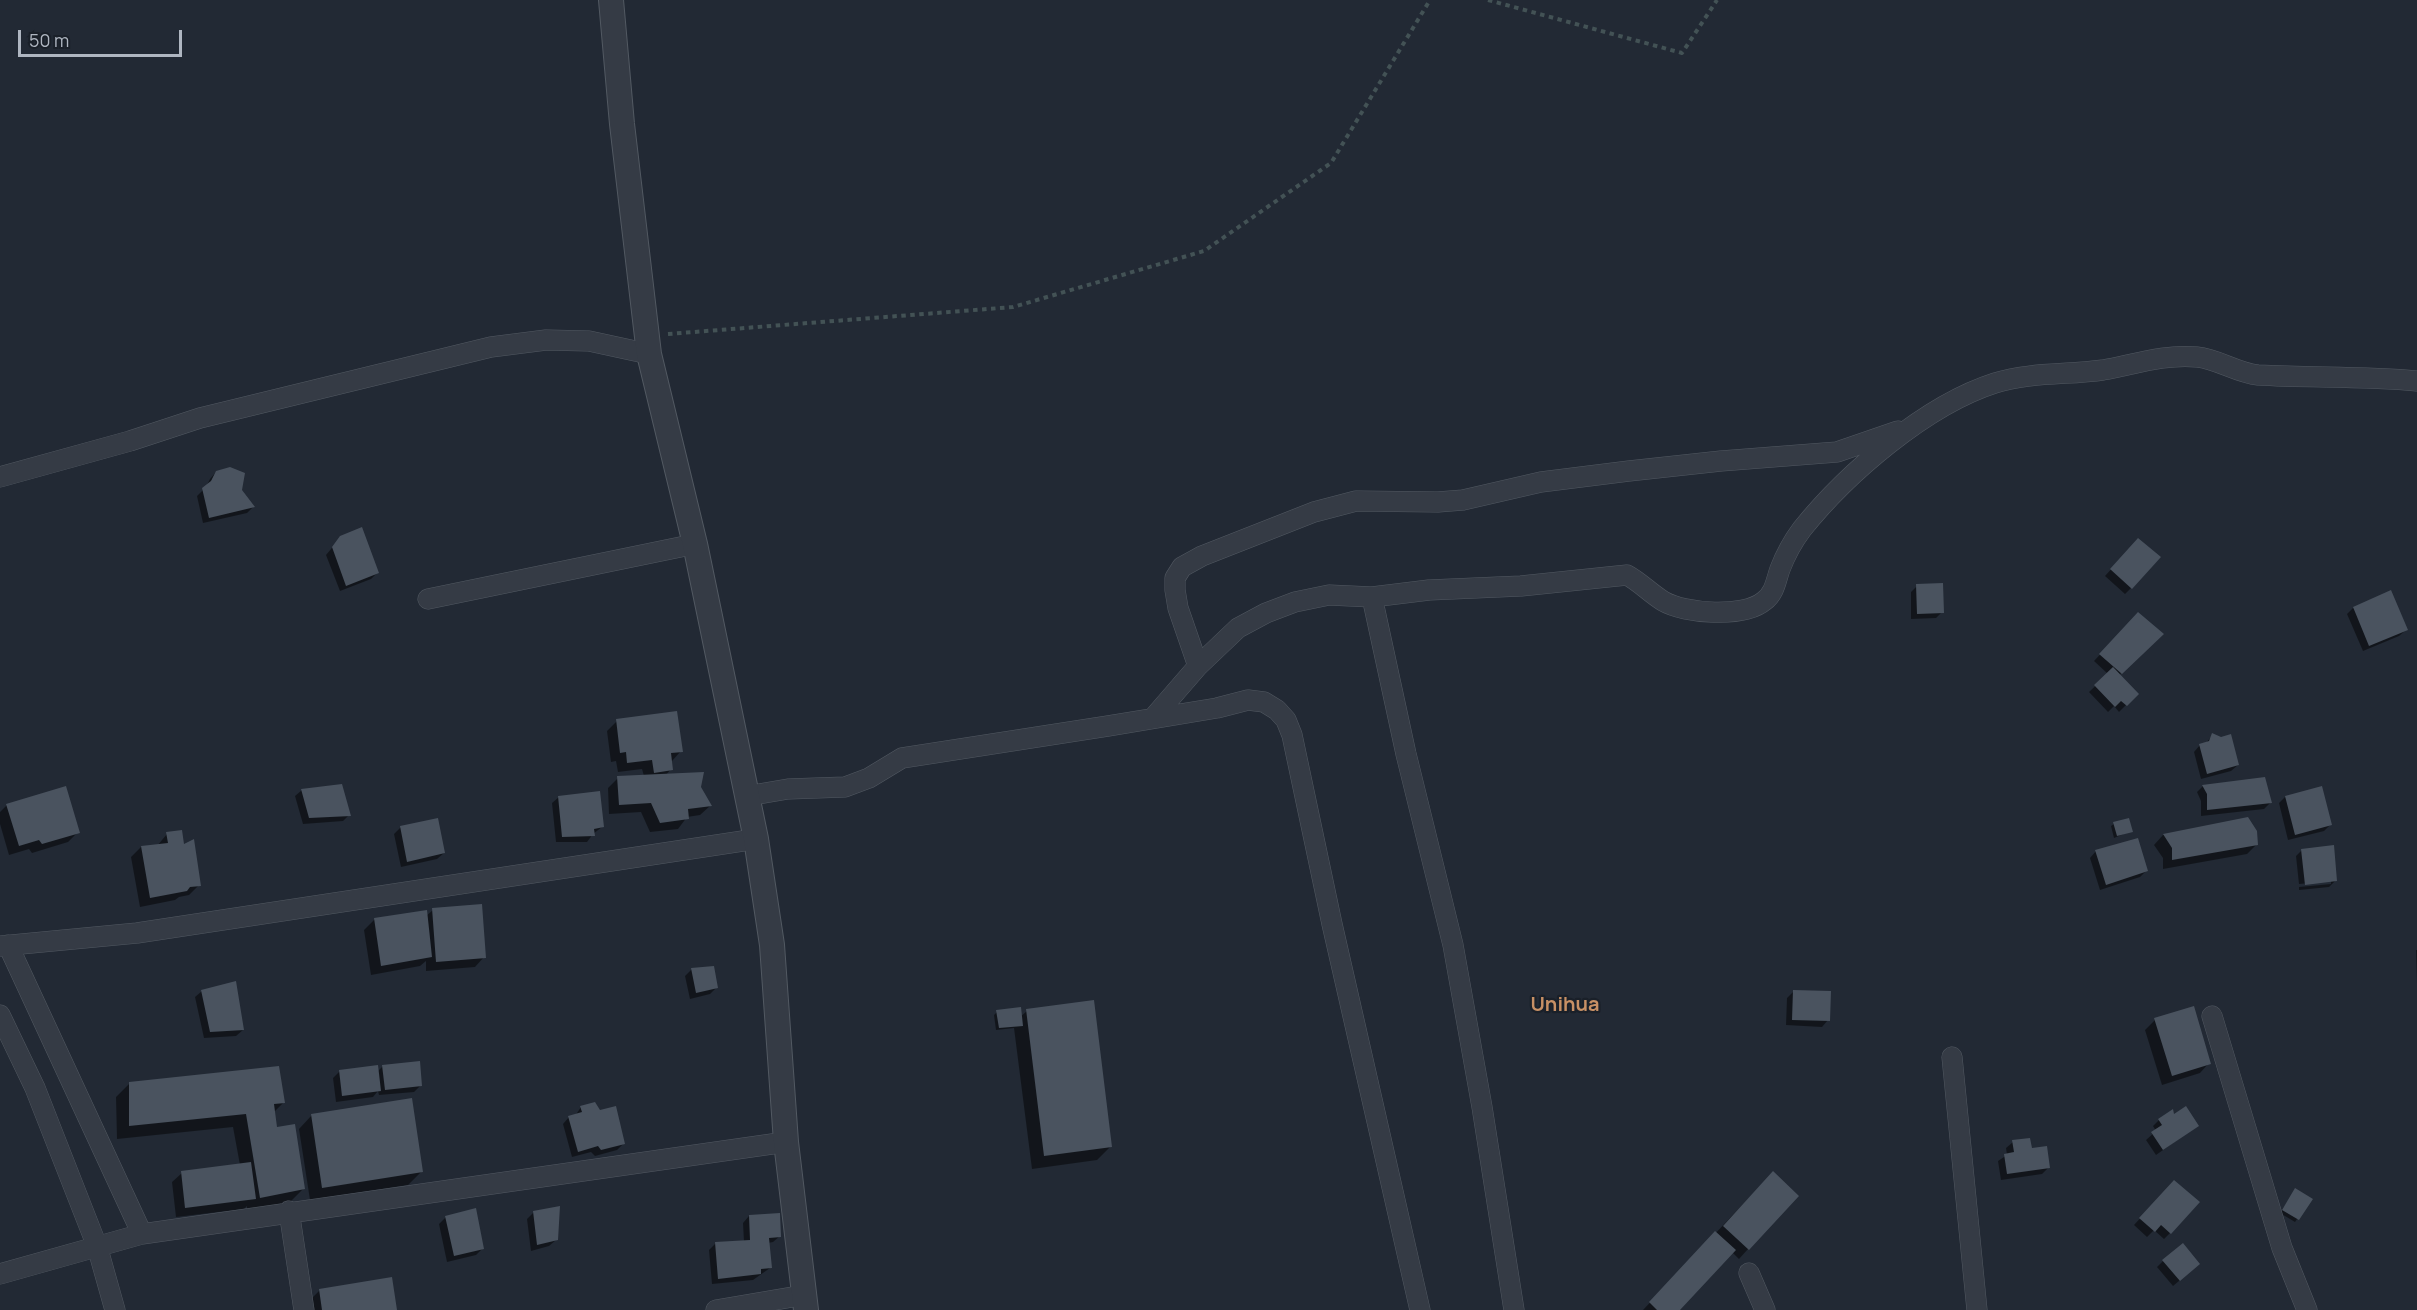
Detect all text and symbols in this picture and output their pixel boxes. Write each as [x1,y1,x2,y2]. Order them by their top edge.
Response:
scale bar [21,18,184,56]
text: 50 m [29,28,69,52]
district label: Unihua [1530,993,1600,1017]

